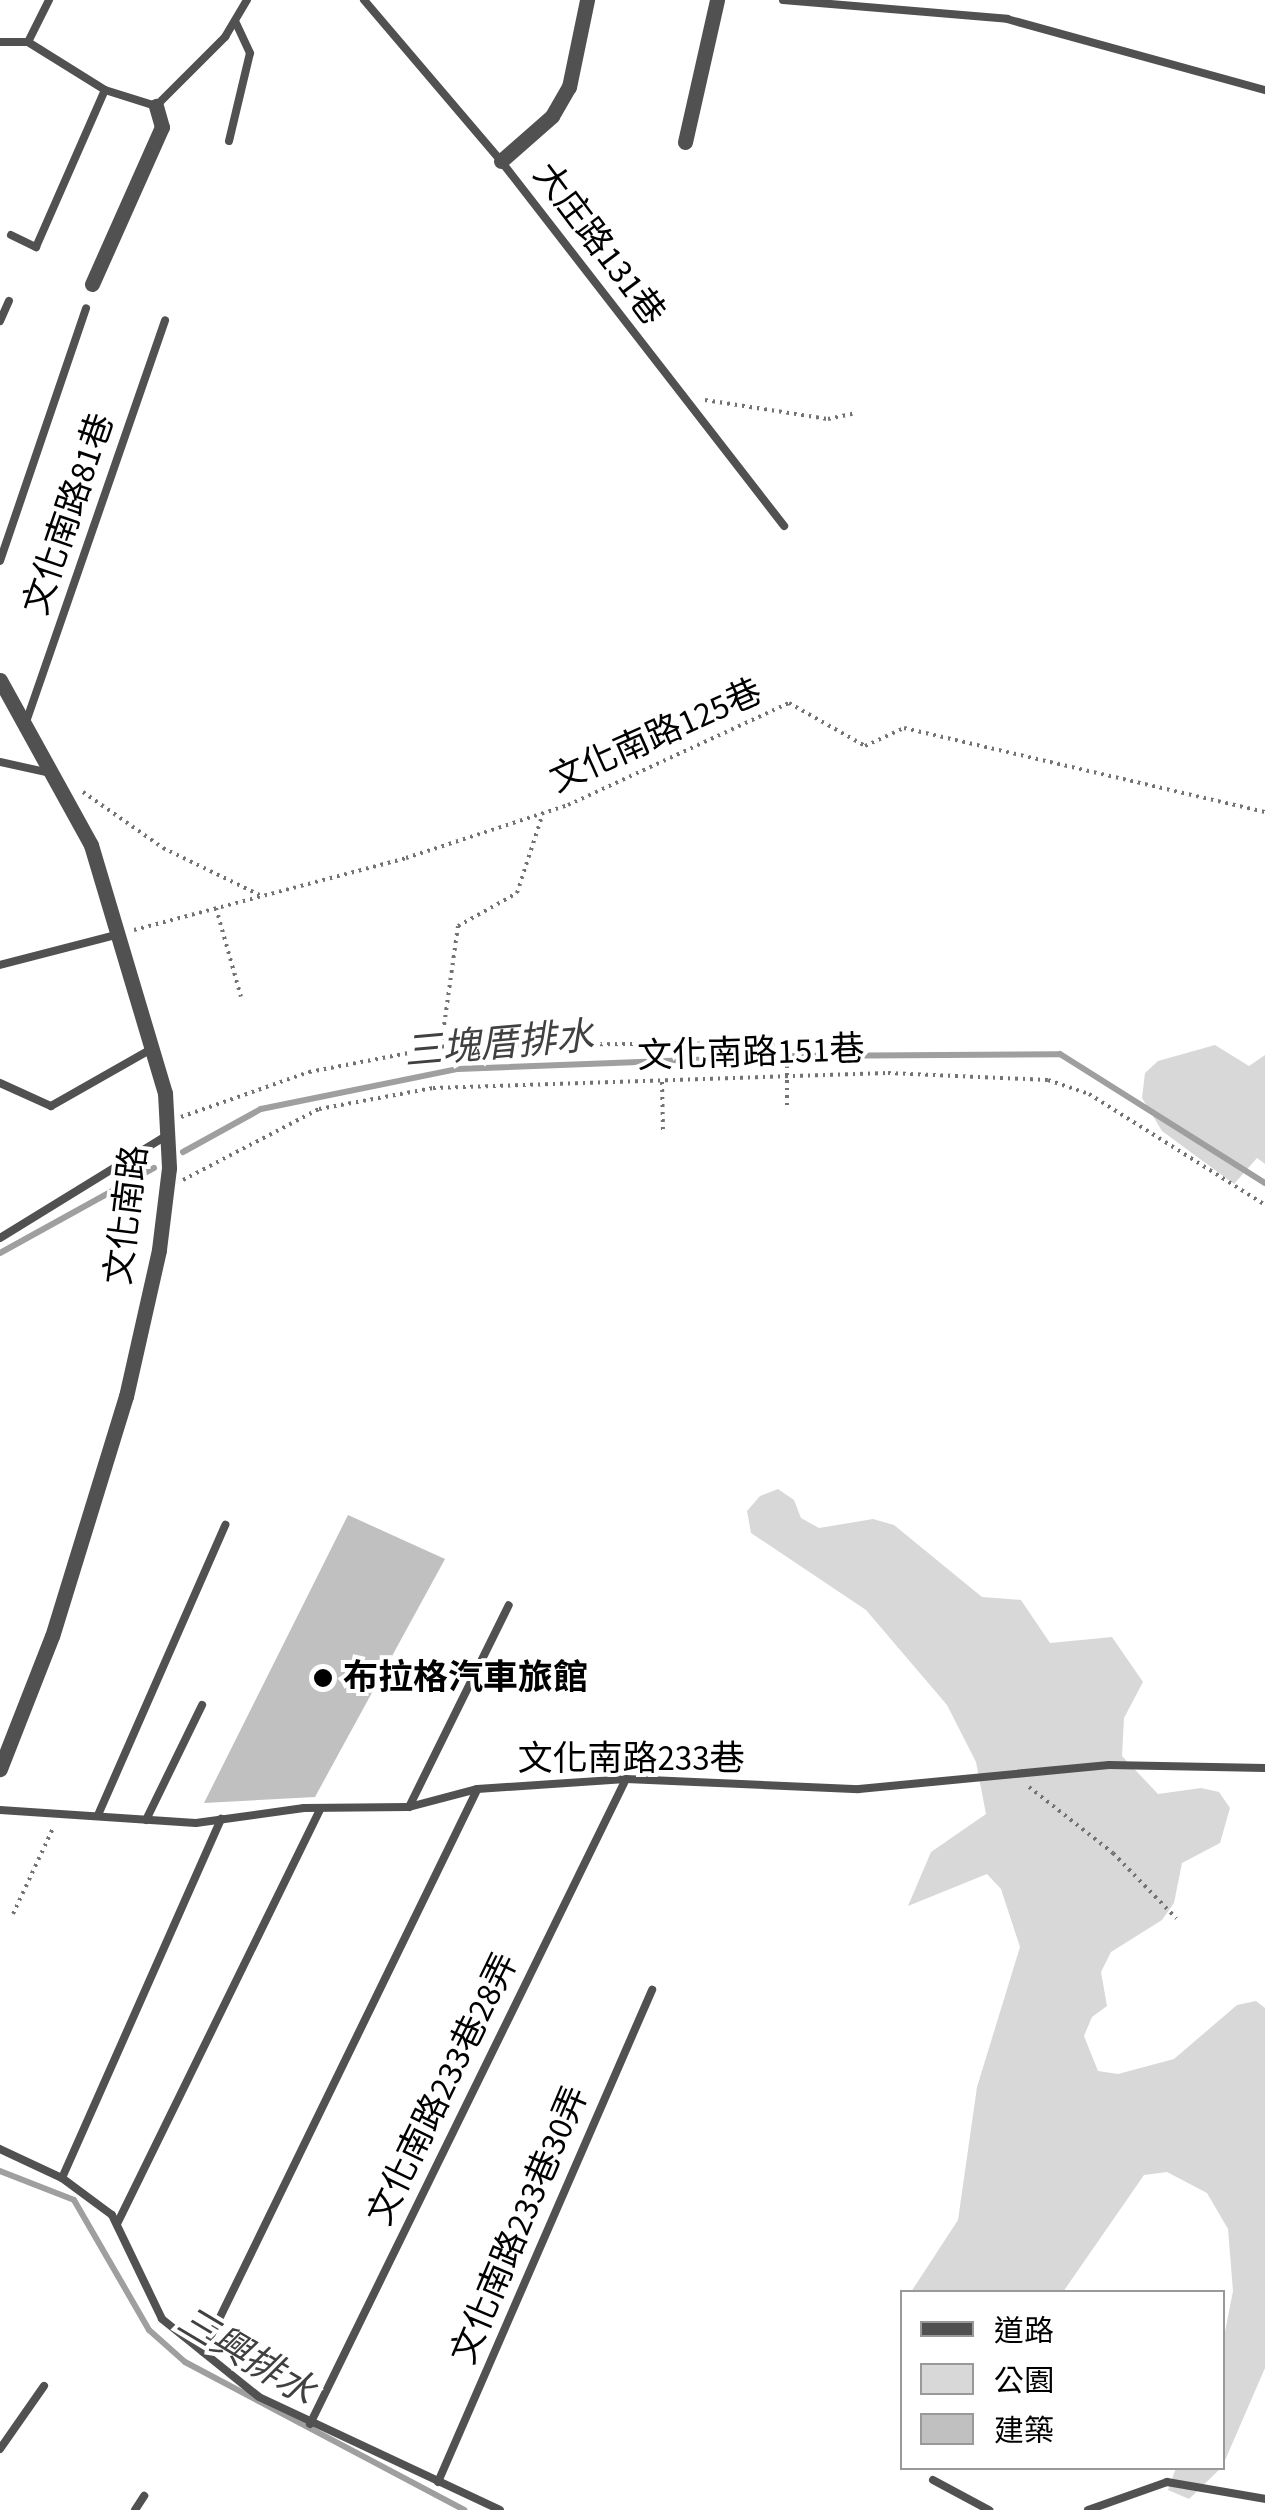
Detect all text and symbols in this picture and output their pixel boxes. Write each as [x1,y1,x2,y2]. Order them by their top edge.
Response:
street label: 大庄路131巷 [524,155,674,333]
street label: 文化南路81巷 [15,408,123,620]
street label: 文化南路125巷 [544,671,768,801]
water label: 三塊厝排水 [402,1014,596,1076]
street label: 文化南路151巷 [637,1028,865,1078]
street label: 文化南路 [98,1143,156,1287]
place label: 布拉格汽車旅館 [343,1657,588,1699]
marker: 布拉格汽車旅館 [312,1667,334,1689]
street label: 文化南路233巷 [517,1738,745,1780]
street label: 文化南路233巷28弄 [359,1946,527,2232]
street label: 文化南路233巷30弄 [443,2080,597,2370]
legend [900,2290,1225,2470]
water label: 三興排水 [169,2298,323,2416]
text: 道路 [994,2310,1054,2353]
text: 公園 [994,2360,1054,2403]
text: 建築 [994,2410,1054,2453]

